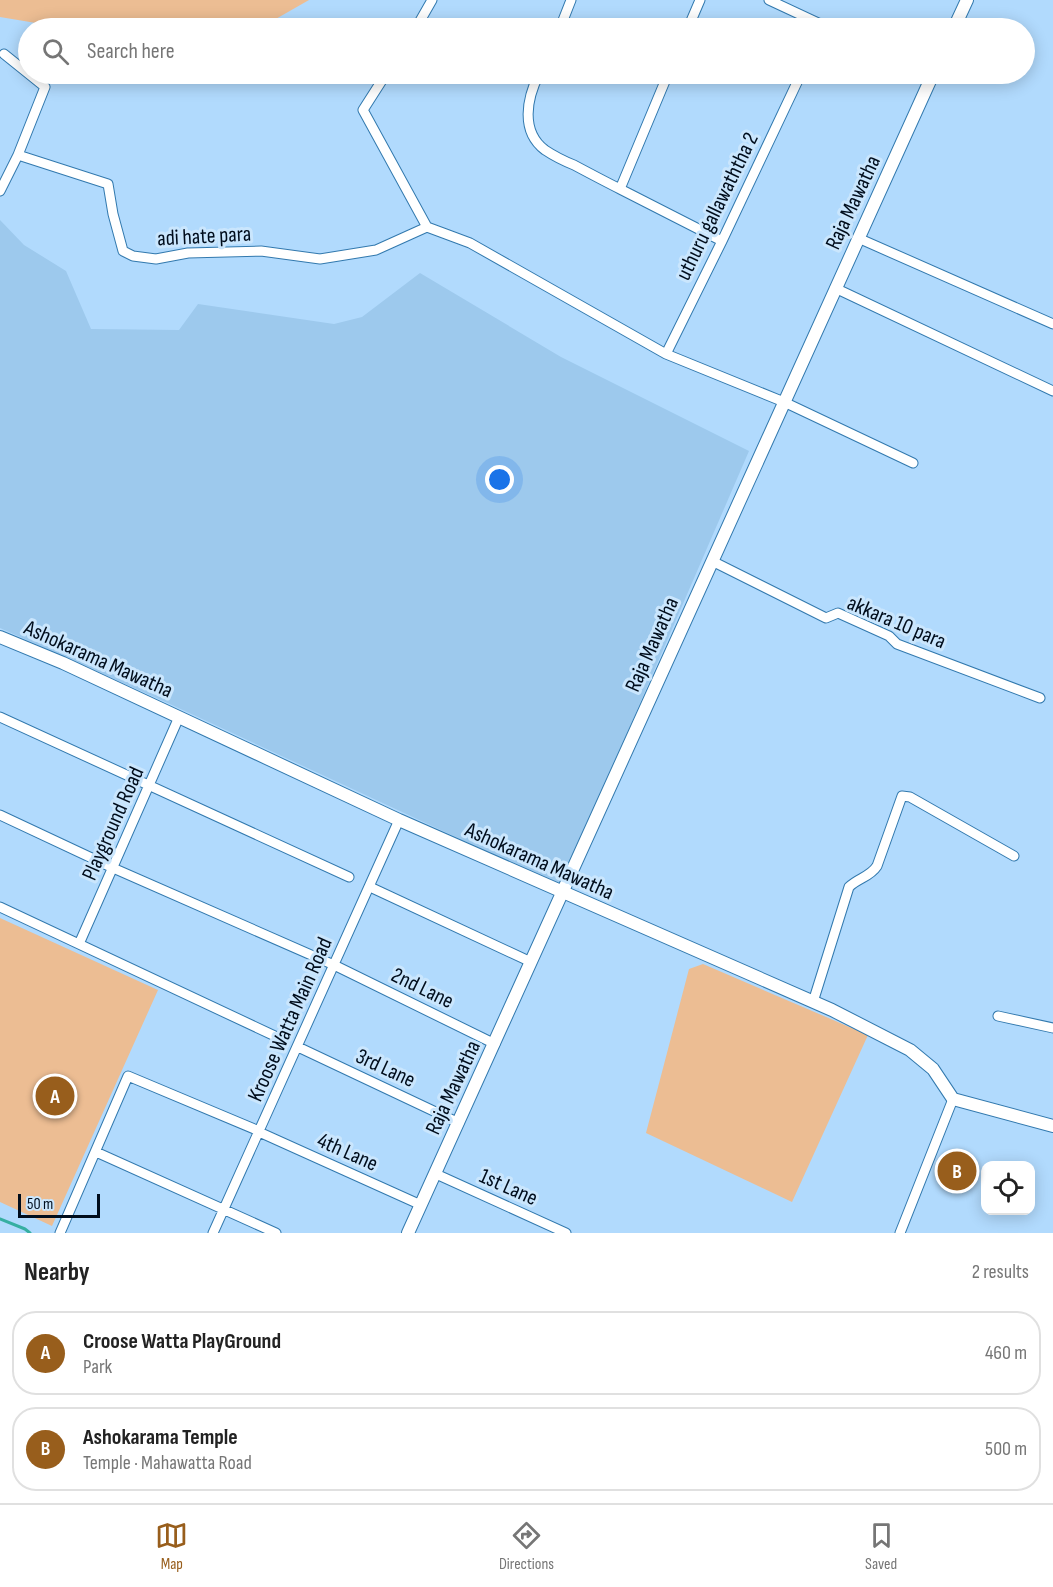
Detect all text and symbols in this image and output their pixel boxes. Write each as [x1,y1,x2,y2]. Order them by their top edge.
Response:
search box [18,18,1035,84]
icon: search [39,35,72,68]
text: Search here [87,38,174,65]
street label: uthuru gallawaththa 2 [670,128,765,285]
street label: Raja Mawatha [820,151,887,254]
street label: adi hate para [156,221,252,252]
your location [485,465,514,494]
street label: akkara 10 para [843,590,950,655]
street label: Raja Mawatha [620,593,685,696]
street label: Ashokarama Mawatha [19,614,177,704]
street label: Playground Road [76,763,150,885]
street label: Ashokarama Mawatha [460,816,618,906]
street label: Kroose Watta Main Road [242,933,339,1106]
street label: 2nd Lane [387,962,458,1015]
street label: Raja Mawatha [420,1036,487,1139]
street label: 3rd Lane [351,1043,419,1094]
pin: A [36,1074,74,1118]
street label: 4th Lane [313,1127,382,1178]
pin: B [938,1148,976,1194]
map controls [981,1161,1035,1215]
button: locate [981,1161,1035,1215]
street label: 1st Lane [475,1163,542,1212]
scale bar [18,1191,100,1218]
text: 50 m [27,1195,53,1214]
text: Nearby [24,1257,90,1288]
text: 2 results [972,1260,1029,1284]
text: Croose Watta PlayGround [83,1328,281,1355]
text: A [41,1341,50,1365]
text: 460 m [985,1341,1027,1365]
text: Park [83,1355,112,1379]
text: Ashokarama Temple [83,1424,238,1451]
text: B [41,1437,50,1461]
text: 500 m [985,1437,1027,1461]
text: Temple · Mahawatta Road [83,1451,252,1475]
tab: Map [155,1519,188,1574]
tab: Directions [499,1519,554,1574]
tab: Saved [865,1519,898,1574]

